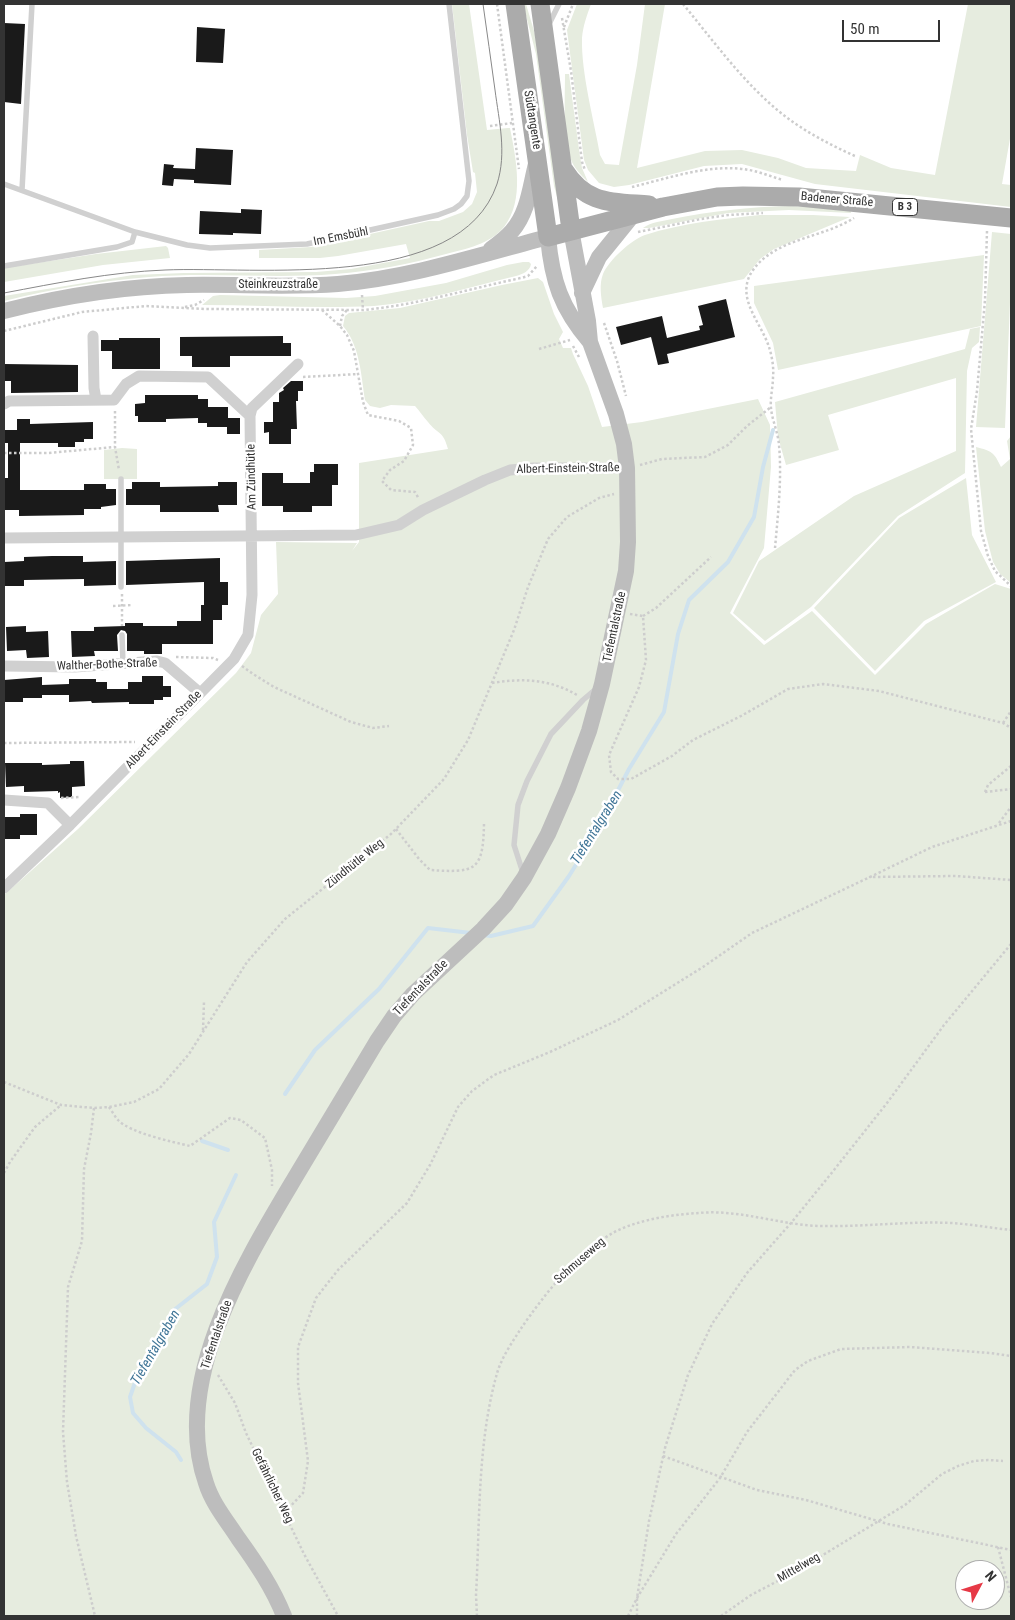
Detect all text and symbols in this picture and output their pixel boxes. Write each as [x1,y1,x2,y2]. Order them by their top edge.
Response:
scale bar [845,10,942,42]
text: 50 m [850,20,880,38]
street label: Südtangente [520,89,544,151]
street label: Badener Straße [800,190,874,210]
road number: B 3 [892,198,918,216]
street label: Im Emsbühl [312,225,370,249]
street label: Steinkreuzstraße [238,278,318,292]
street label: Am Zündhütle [244,444,260,510]
street label: Albert-Einstein-Straße [516,461,620,477]
street label: Tiefentalstraße [600,590,630,664]
street label: Walther-Bothe-Straße [57,656,157,674]
street label: Albert-Einstein-Straße [123,688,205,772]
water label: Tiefentalgraben [568,788,626,868]
street label: Zündhütle Weg [323,836,387,892]
street label: Tiefentalstraße [391,957,451,1019]
street label: Schmuseweg [552,1235,608,1287]
street label: Tiefentalstraße [198,1299,236,1371]
water label: Tiefentalgraben [128,1307,184,1389]
street label: Gefährlicher Weg [248,1446,296,1526]
street label: Mittelweg [775,1550,823,1586]
north arrow [955,1560,1005,1610]
text: N [982,1568,1000,1584]

